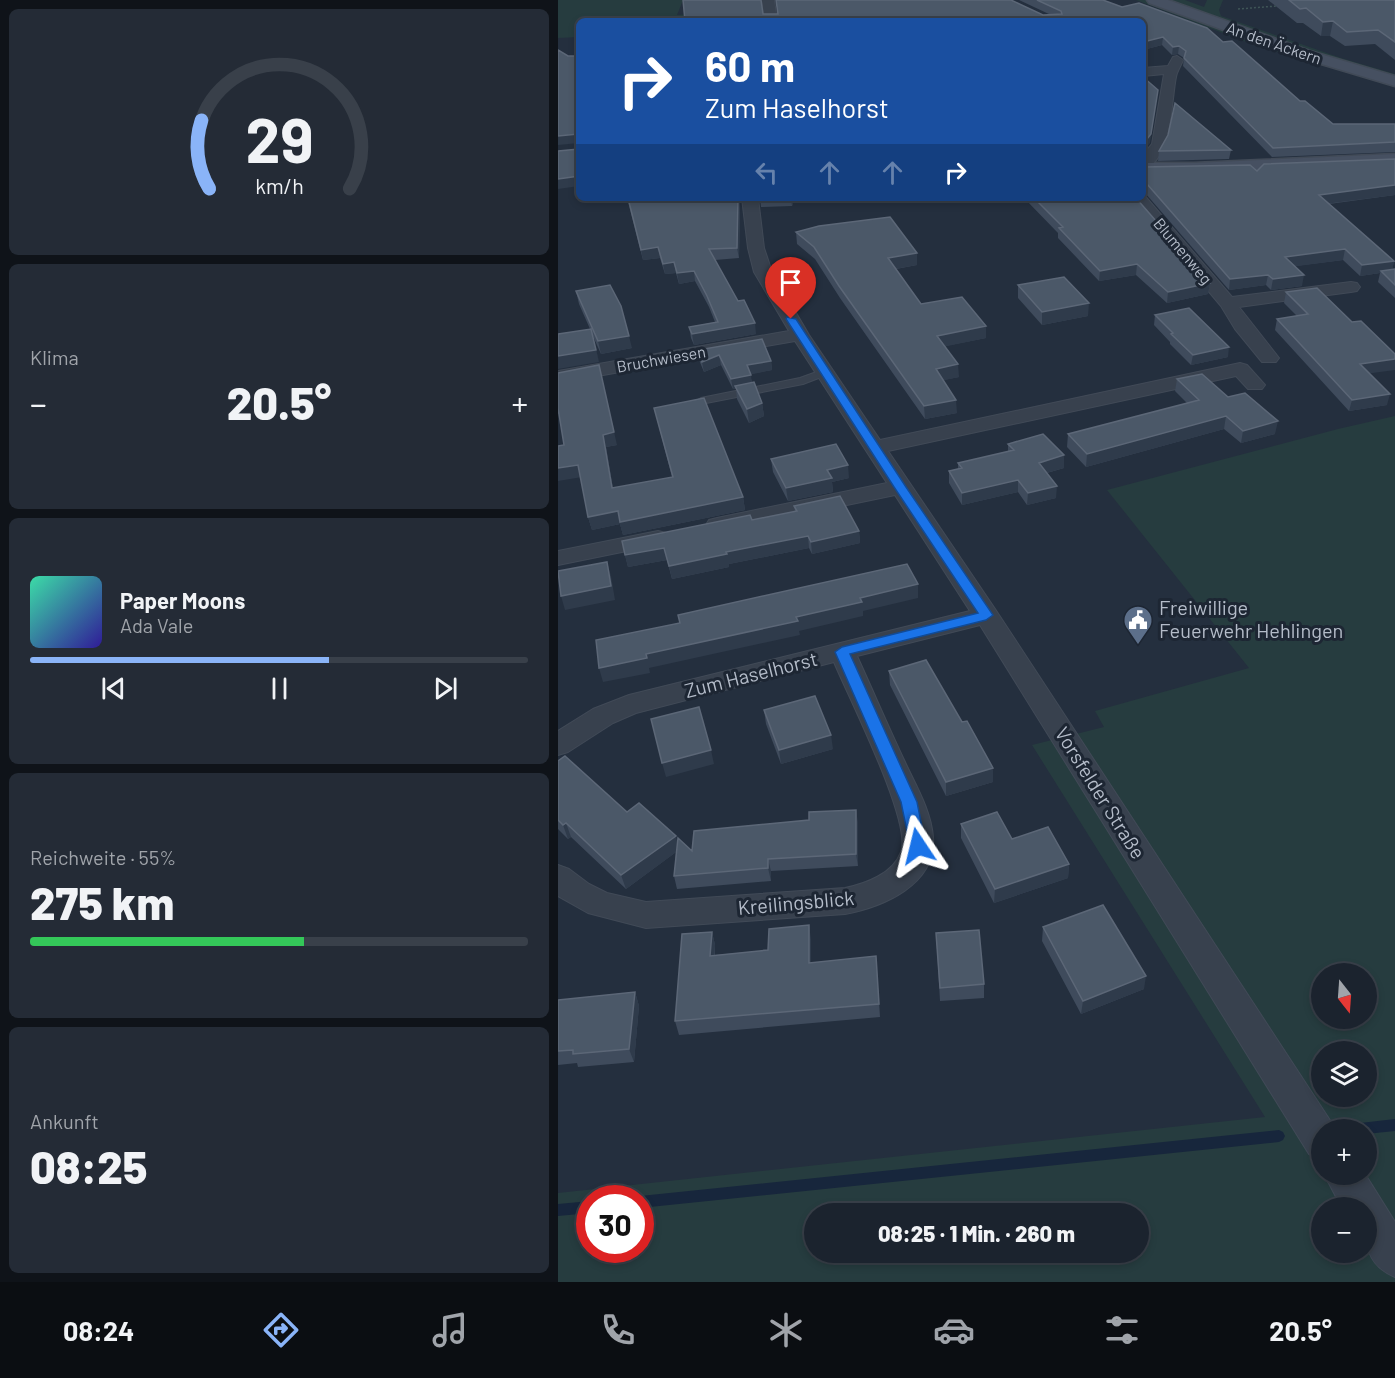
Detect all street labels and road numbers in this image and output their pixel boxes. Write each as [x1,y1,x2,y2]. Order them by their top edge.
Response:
street label: An den Äckern [1224,17,1324,68]
street label: Blumenweg [1150,214,1217,288]
street label: Bruchwiesen [615,341,707,376]
street label: Zum Haselhorst [682,646,820,702]
street label: Vorsfelder Straße [1051,722,1151,863]
street label: Kreilingsblick [737,885,855,919]

